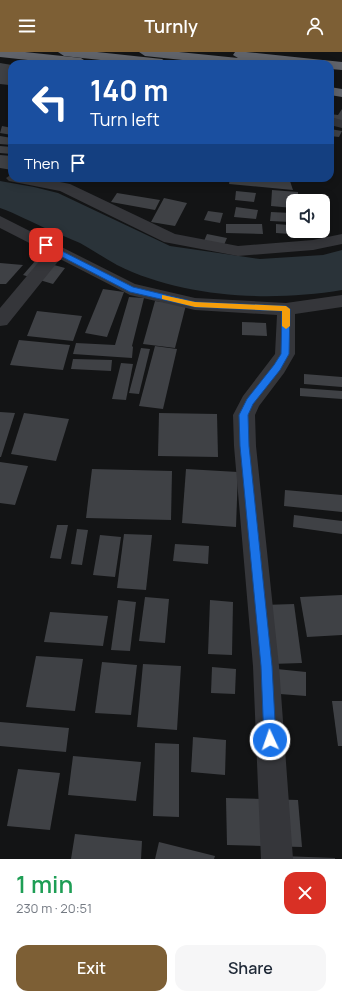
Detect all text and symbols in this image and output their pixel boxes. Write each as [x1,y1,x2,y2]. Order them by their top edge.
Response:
text: Turnly [144,14,198,38]
icon: menu [16,15,38,37]
icon: person [304,15,326,37]
text: 140 m [90,71,169,109]
icon: left [24,76,76,128]
text: Turn left [90,107,160,131]
icon: arrive [67,152,89,174]
text: Then [24,153,59,174]
map controls [286,194,330,238]
button: sound [286,194,330,238]
pin [29,228,63,262]
icon: arrive [35,234,57,256]
position arrow [249,719,291,761]
text: 1 min [16,867,73,900]
button: close [284,872,326,914]
text: 230 m · 20:51 [16,899,92,917]
button: Exit [16,945,167,991]
button: Share [175,945,326,991]

